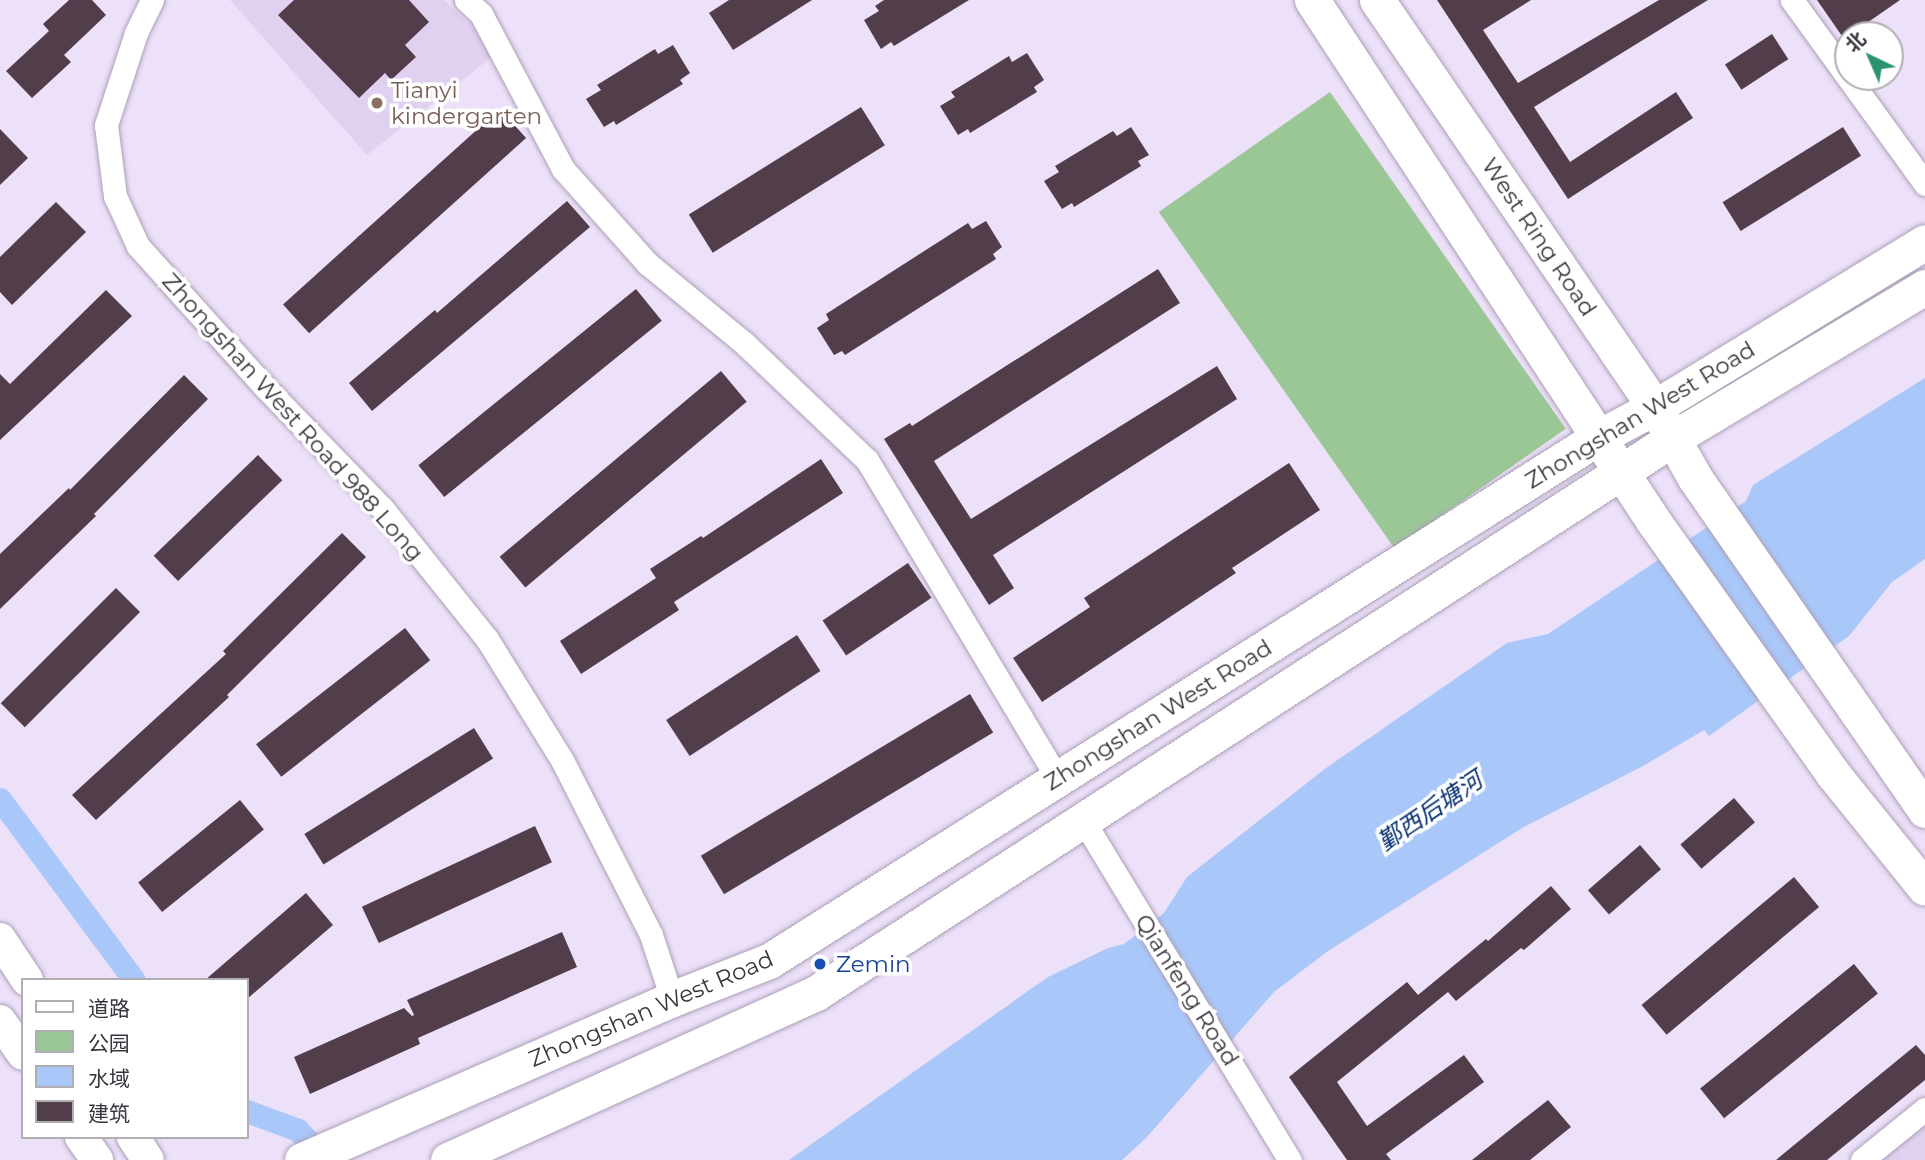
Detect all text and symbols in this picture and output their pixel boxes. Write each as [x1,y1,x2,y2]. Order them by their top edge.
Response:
north arrow [1834,21,1904,91]
text: 北 [1841,27,1870,57]
place label: Tianyi kindergarten [391,76,542,130]
marker: Tianyi kindergarten [369,95,385,111]
street label: West Ring Road [1476,153,1602,321]
street label: Zhongshan West Road 988 Long [156,267,430,567]
street label: Zhongshan West Road [1520,335,1760,495]
street label: Zhongshan West Road [1039,634,1277,796]
water label: 鄞西后塘河 [1372,766,1488,856]
street label: Qianfeng Road [1129,909,1245,1071]
street label: Zhongshan West Road [525,945,777,1073]
place label: Zemin [836,950,911,978]
marker: Zemin [810,954,830,974]
legend [21,978,248,1139]
text: 道路 [88,996,130,1021]
text: 公园 [88,1031,130,1056]
text: 水域 [88,1066,130,1091]
text: 建筑 [88,1101,130,1126]

